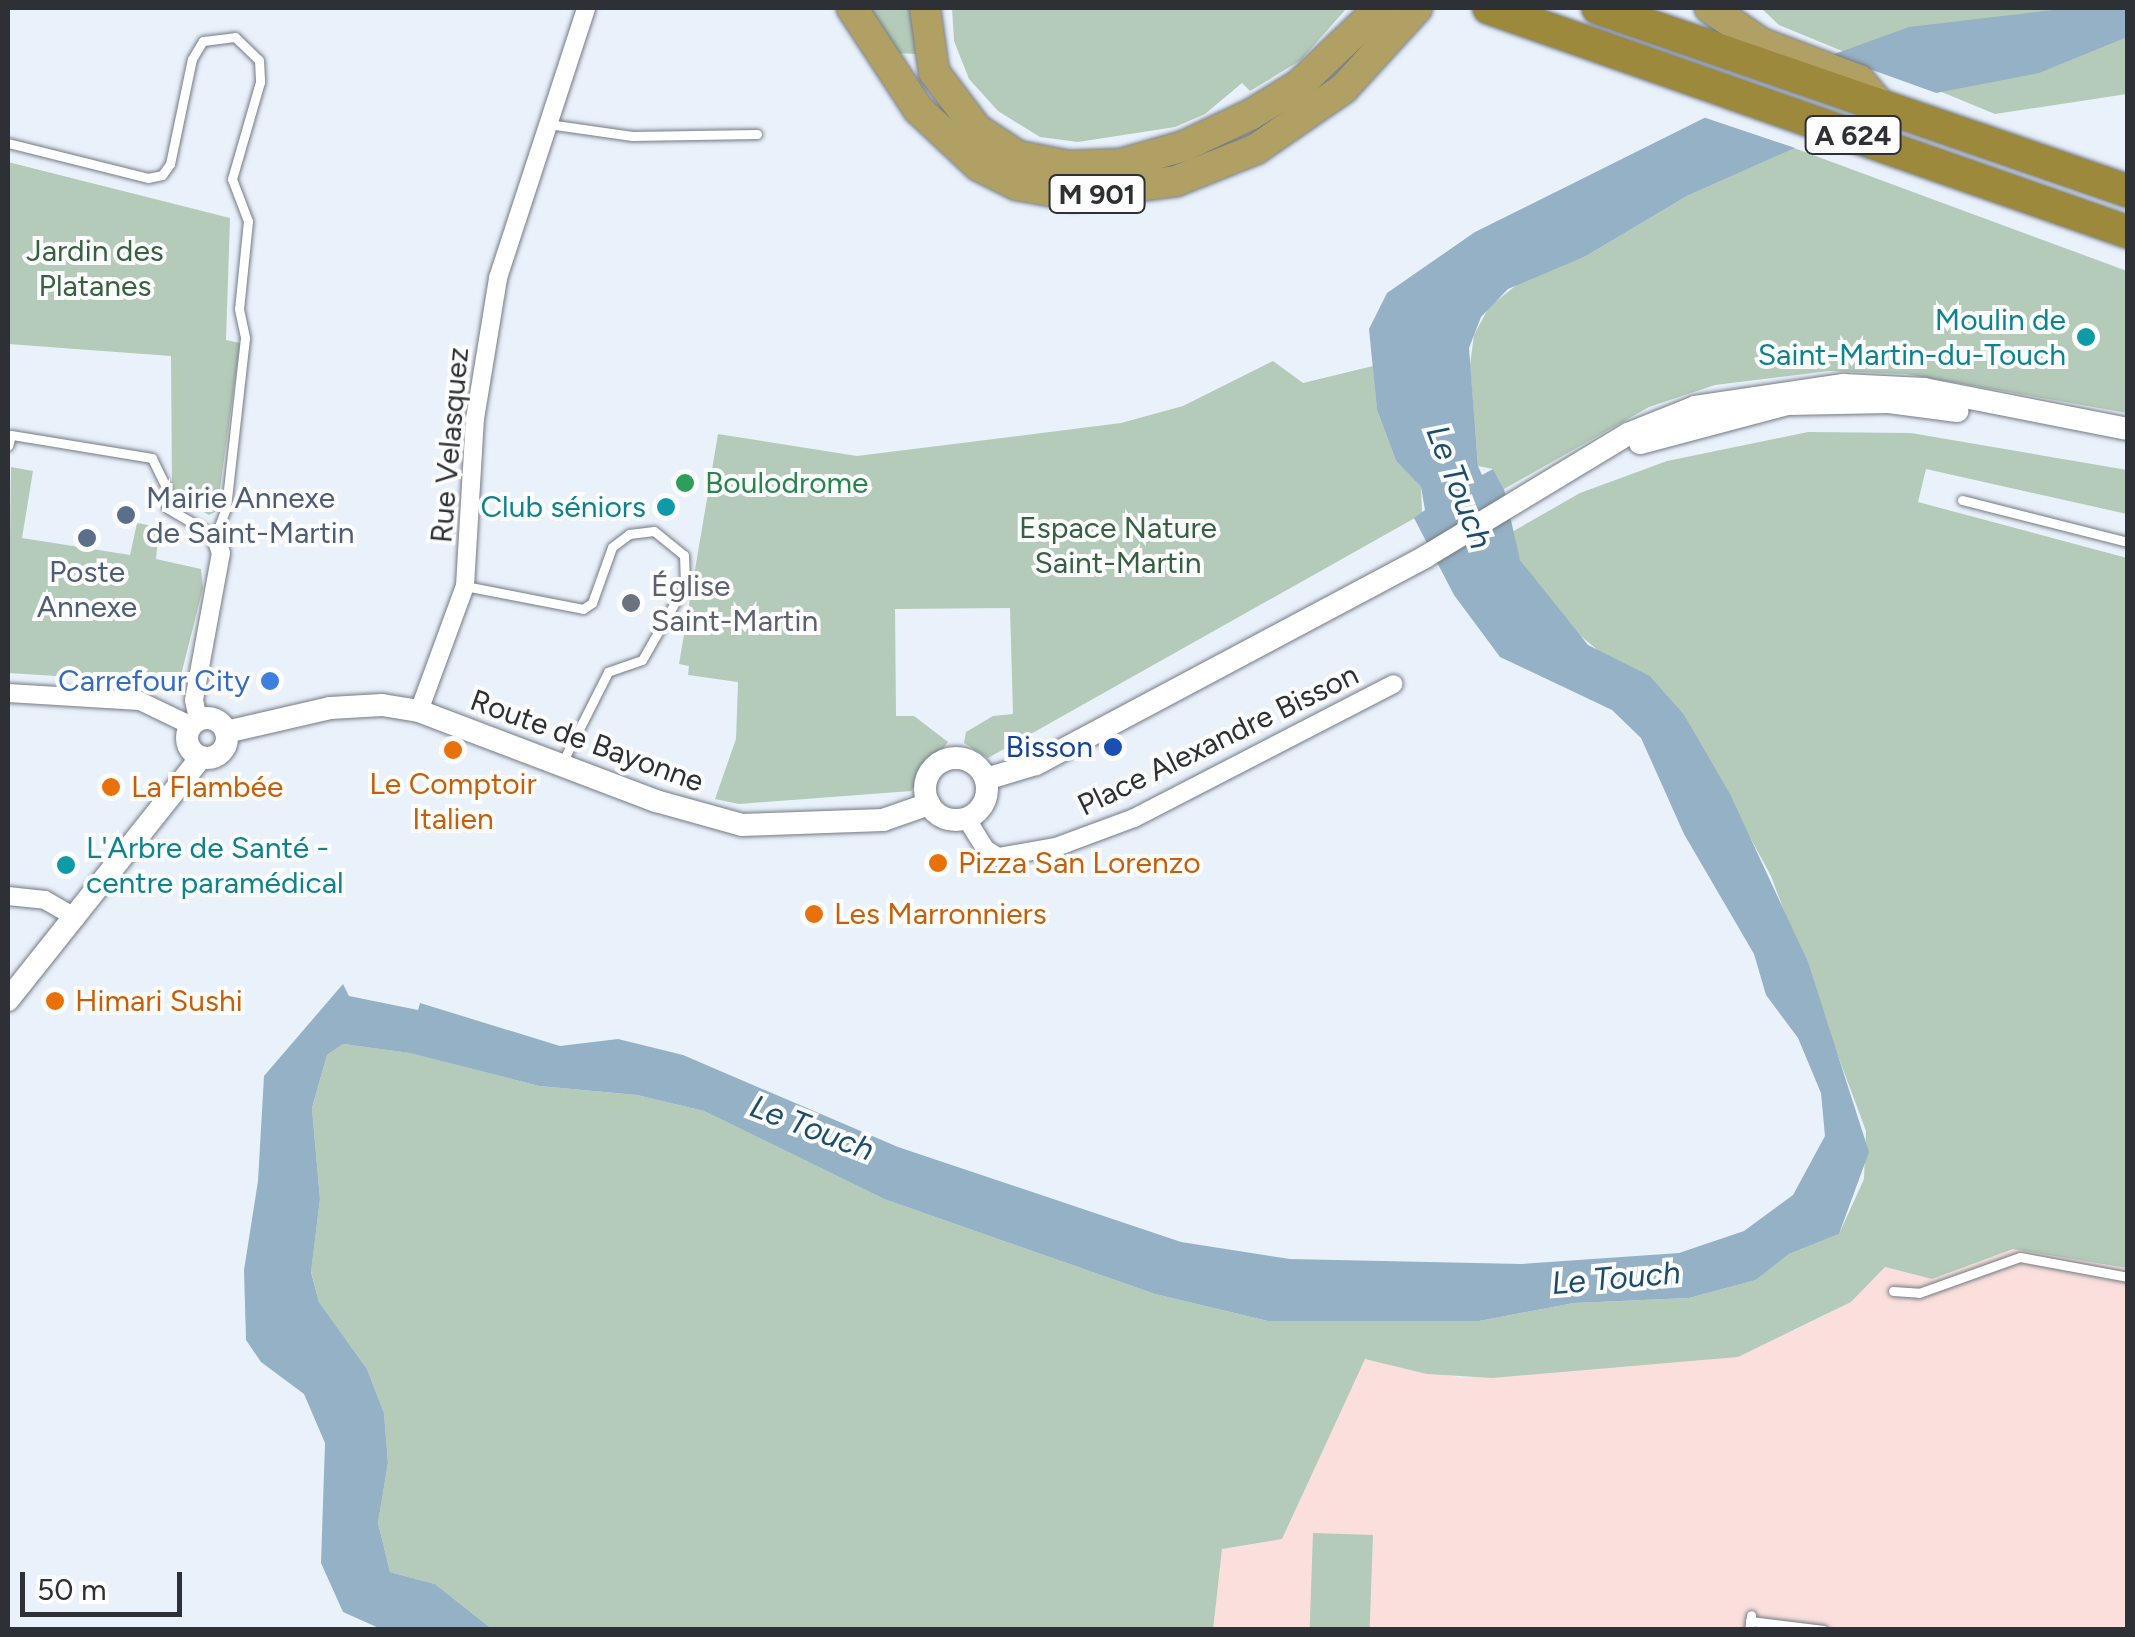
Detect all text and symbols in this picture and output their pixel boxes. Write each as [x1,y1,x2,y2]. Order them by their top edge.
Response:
road number: A 624 [1803,112,1903,158]
road number: M 901 [1047,171,1147,217]
park label: Jardin des Platanes [26,233,164,304]
place label: Moulin de Saint-Martin-du-Touch [1758,302,2066,372]
marker: Moulin de Saint-Martin-du-Touch [2075,326,2097,348]
street label: Rue Velasquez [424,346,476,544]
water label: Le Touch [1418,420,1500,554]
place label: Boulodrome [705,465,868,501]
marker: Boulodrome [674,472,696,494]
place label: Mairie Annexe de Saint-Martin [146,480,354,550]
place label: Club séniors [480,489,646,525]
marker: Club séniors [655,496,677,518]
marker: Mairie Annexe de Saint-Martin [115,504,137,526]
park label: Espace Nature Saint-Martin [1019,510,1217,580]
marker: Poste Annexe [76,527,98,549]
place label: Poste Annexe [37,554,137,624]
place label: Église Saint-Martin [651,568,818,638]
marker: Église Saint-Martin [620,592,642,614]
street label: Place Alexandre Bisson [1072,656,1364,824]
place label: Carrefour City [58,663,250,699]
marker: Carrefour City [259,670,281,692]
street label: Route de Bayonne [466,682,708,800]
place label: Bisson [1006,729,1093,765]
marker: Bisson [1102,736,1124,758]
marker: Le Comptoir Italien [442,739,464,761]
place label: Le Comptoir Italien [369,766,537,836]
place label: La Flambée [131,769,283,805]
marker: La Flambée [100,776,122,798]
place label: L'Arbre de Santé - centre paramédical [86,830,344,900]
place label: Pizza San Lorenzo [958,845,1201,881]
marker: Pizza San Lorenzo [927,852,949,874]
marker: L'Arbre de Santé - centre paramédical [55,854,77,876]
place label: Les Marronniers [834,896,1047,932]
marker: Les Marronniers [803,903,825,925]
place label: Himari Sushi [75,983,243,1019]
marker: Himari Sushi [44,990,66,1012]
water label: Le Touch [745,1087,879,1169]
water label: Le Touch [1550,1253,1682,1303]
scale bar [25,1552,188,1614]
text: 50 m [37,1571,106,1608]

